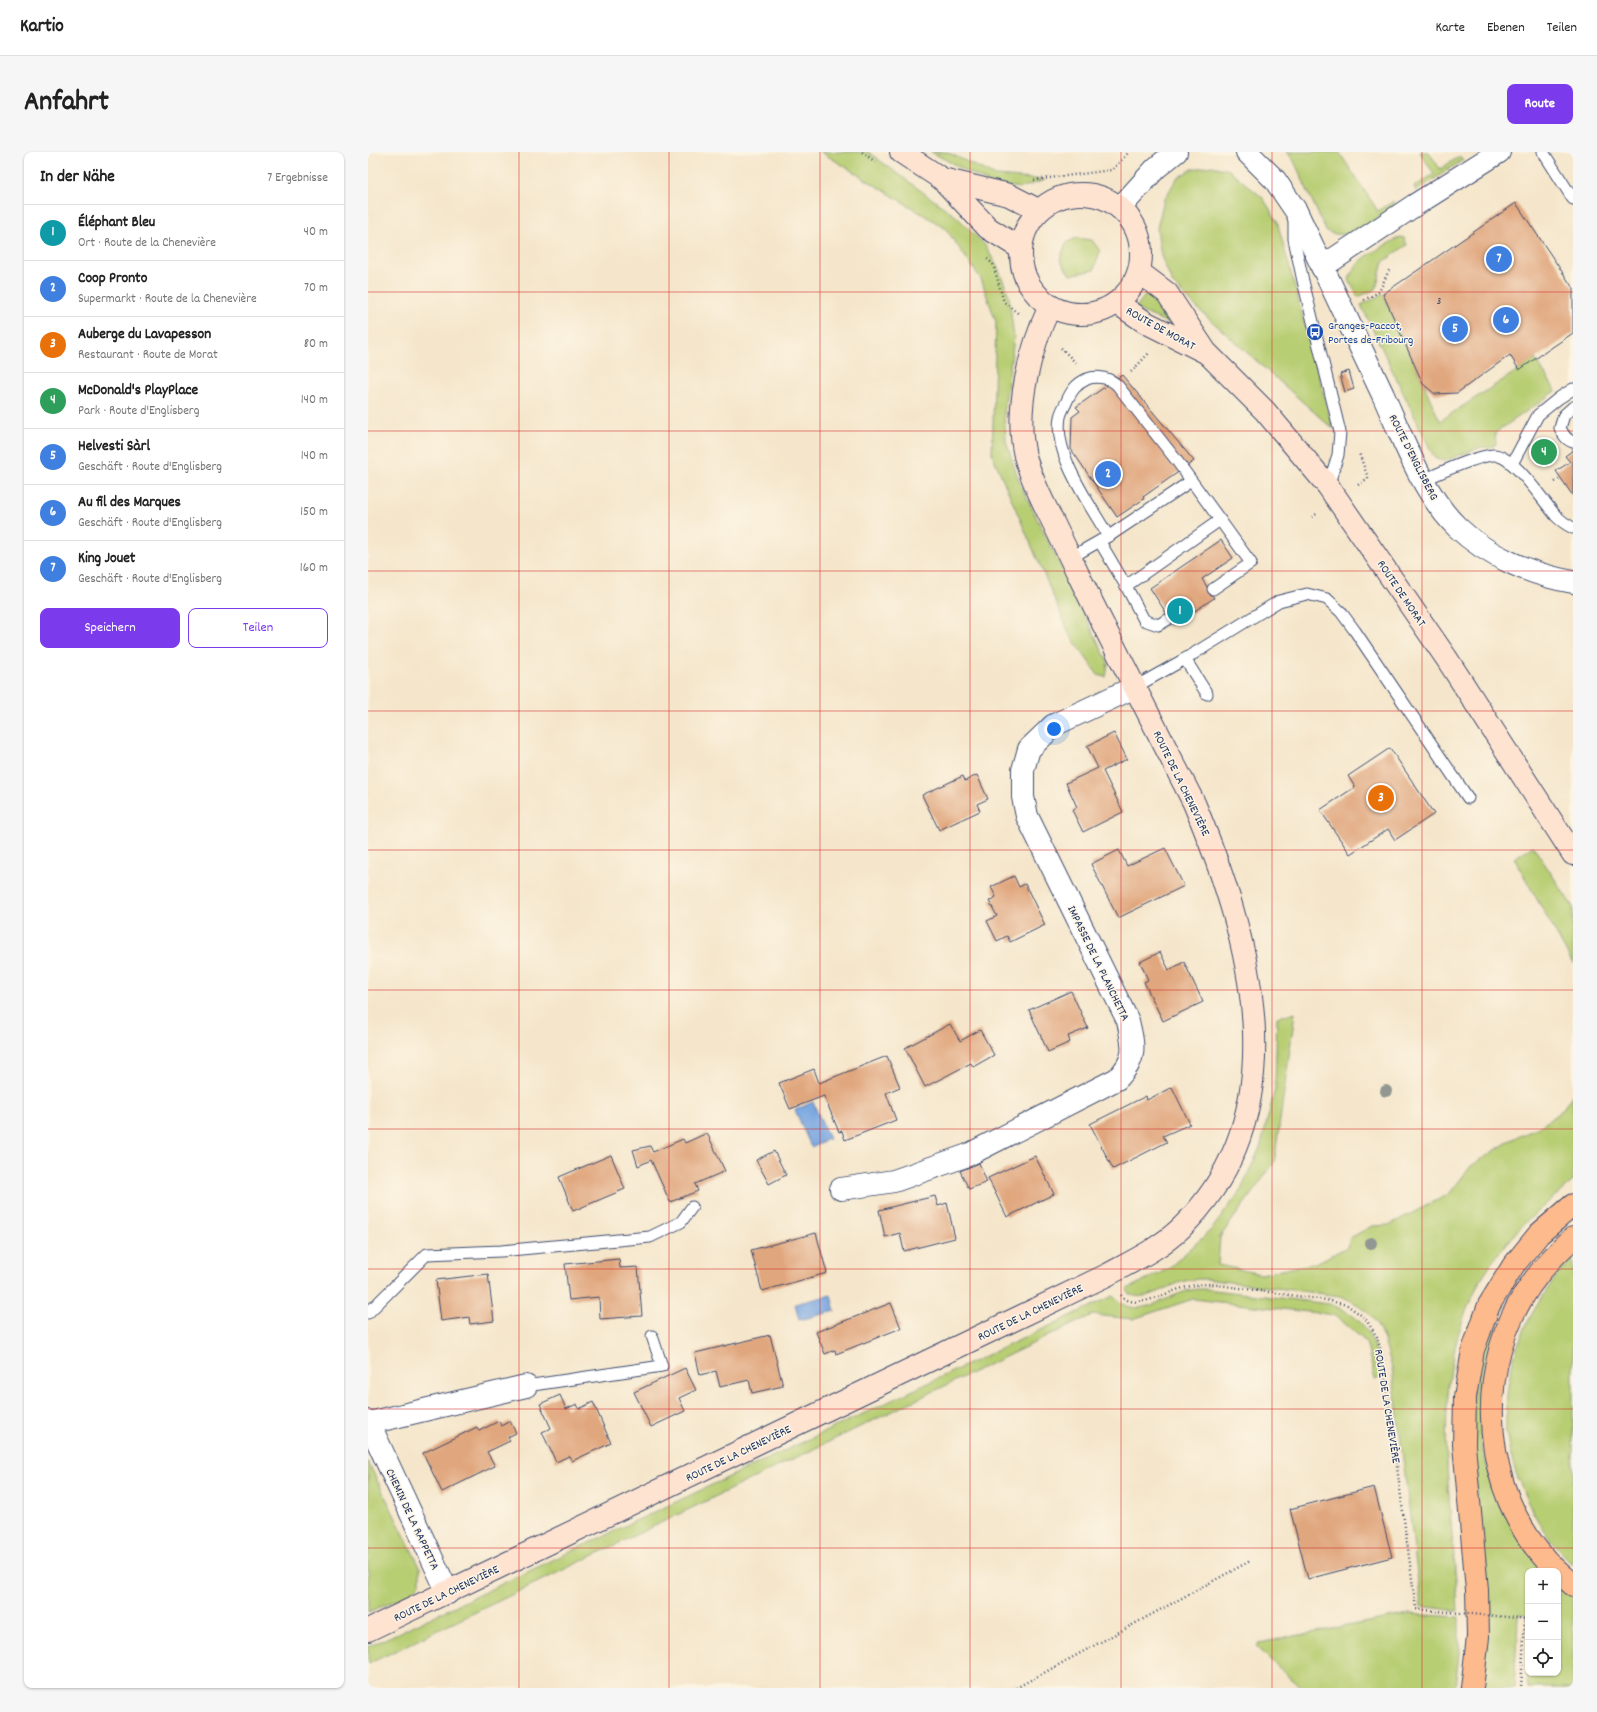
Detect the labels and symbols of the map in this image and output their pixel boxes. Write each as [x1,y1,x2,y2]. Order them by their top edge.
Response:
pin: 7 [1486,244,1512,274]
house number: 3 [1437,295,1441,309]
street label: ROUTE DE MORAT [1122,303,1198,356]
pin: 6 [1493,305,1519,335]
pin: 5 [1442,314,1468,344]
place label: Granges-Paccot, Portes de-Fribourg [1328,318,1413,349]
bus stop icon: Granges-Paccot, Portes de-Fribourg [1305,322,1325,342]
street label: ROUTE D'ENGLISBERG [1384,412,1442,504]
pin: 4 [1531,437,1557,467]
pin: 2 [1095,459,1121,489]
street label: ROUTE DE MORAT [1372,557,1429,631]
pin: 1 [1167,596,1193,626]
your location [1044,719,1064,739]
street label: ROUTE DE LA CHENEVIÈRE [1148,728,1214,840]
pin: 3 [1368,783,1394,813]
street label: IMPASSE DE LA PLANCHETTA [1062,903,1133,1025]
street label: ROUTE DE LA CHENEVIÈRE [975,1280,1087,1346]
street label: ROUTE DE LA CHENEVIÈRE [1369,1348,1404,1465]
street label: ROUTE DE LA CHENEVIÈRE [683,1421,795,1487]
street label: CHEMIN DE LA RAPPETTA [381,1466,443,1574]
street label: ROUTE DE LA CHENEVIÈRE [391,1561,503,1627]

